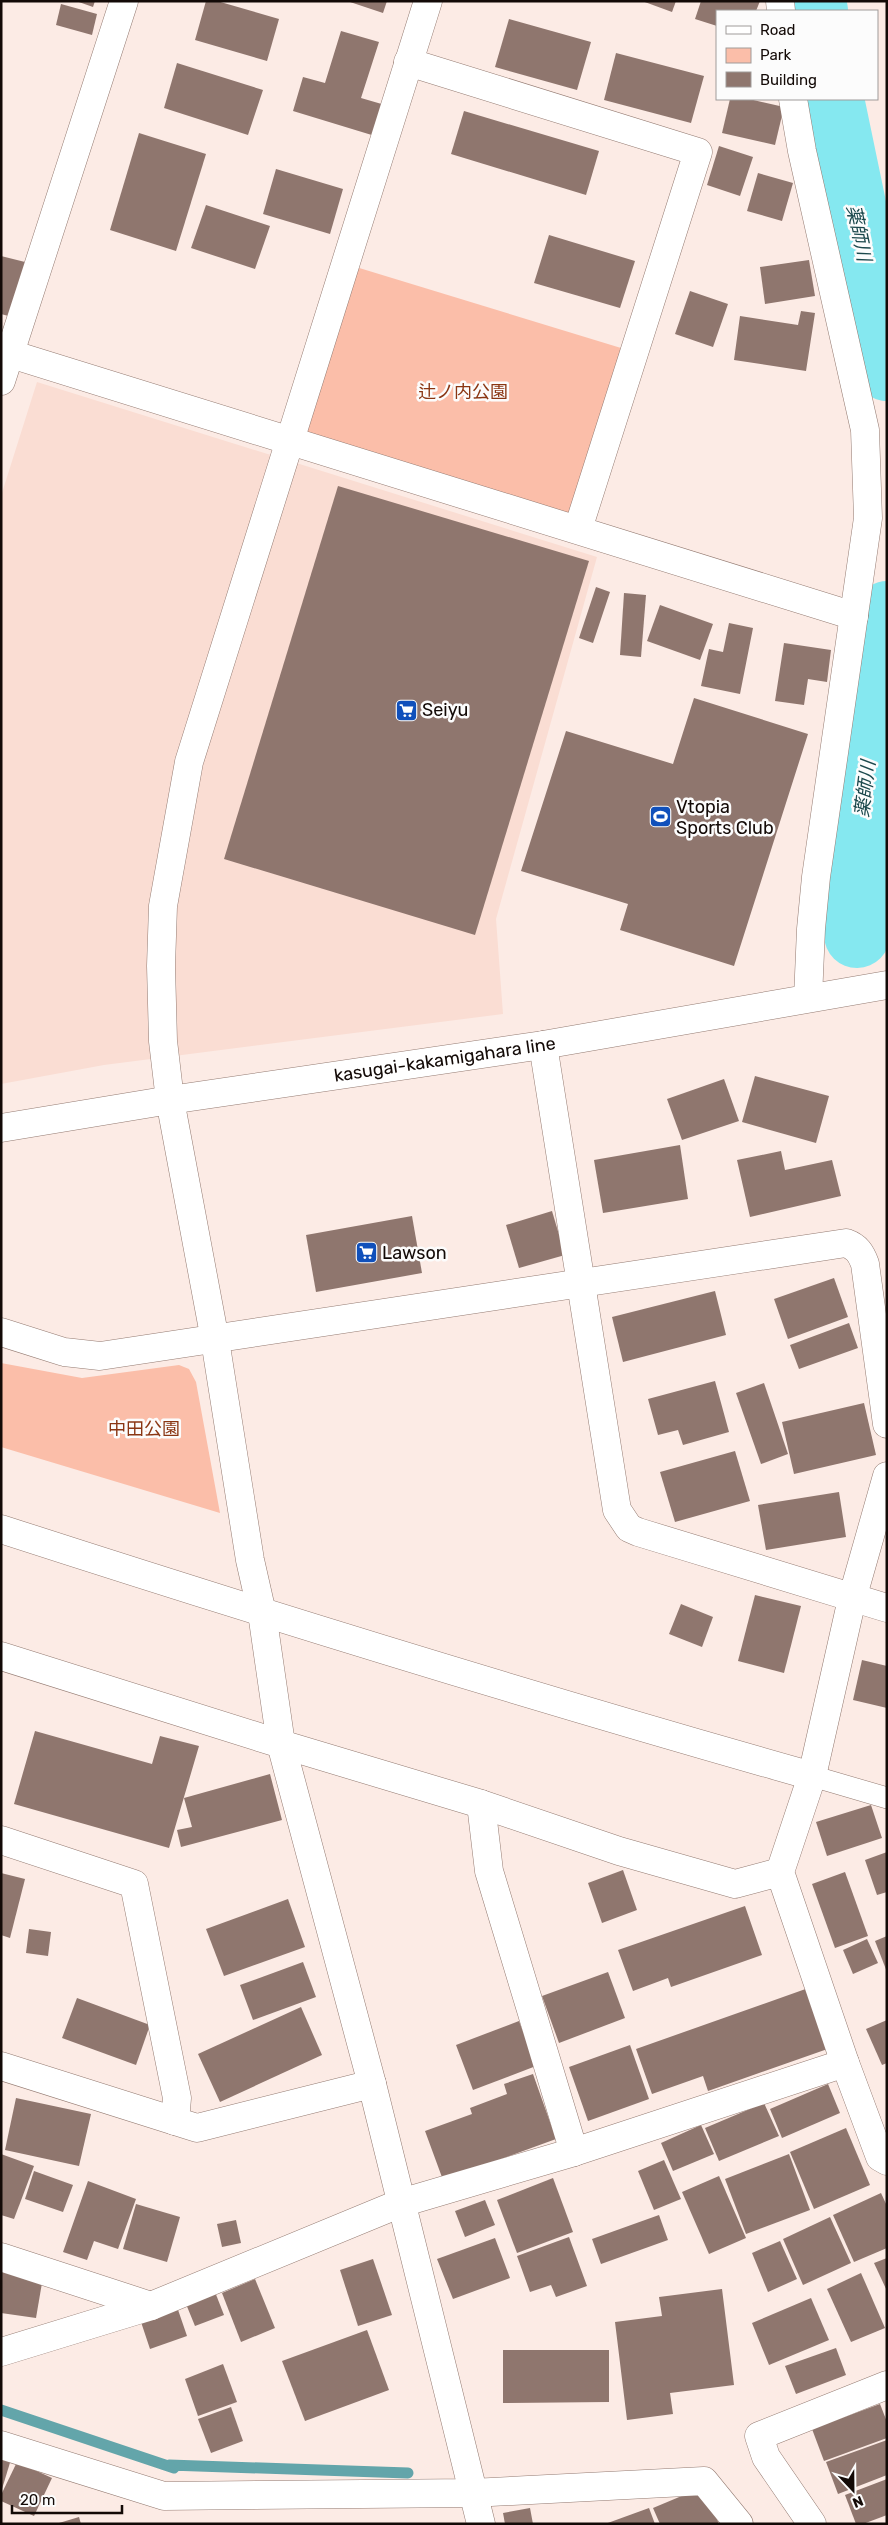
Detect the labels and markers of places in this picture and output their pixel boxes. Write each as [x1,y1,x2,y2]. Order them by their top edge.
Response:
supermarket icon: Seiyu [394,698,418,722]
place label: Seiyu [422,699,468,721]
place label: Vtopia Sports Club [676,796,774,839]
sports icon: Vtopia Sports Club [648,805,672,829]
supermarket icon: Lawson [354,1241,378,1265]
place label: Lawson [382,1242,447,1264]

